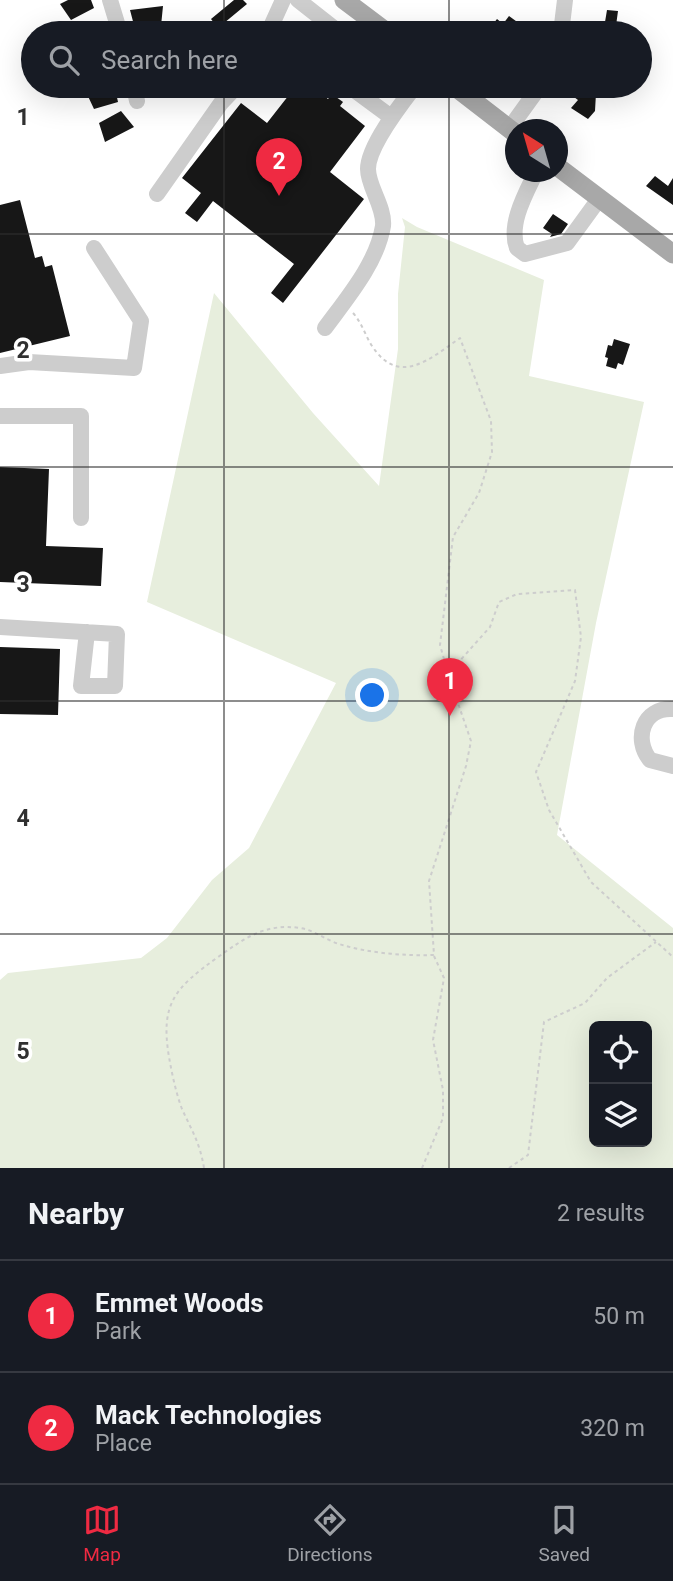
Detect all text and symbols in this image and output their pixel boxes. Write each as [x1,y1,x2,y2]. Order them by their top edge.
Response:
search box [21,21,652,98]
icon: search [45,41,83,79]
text: Search here [101,45,238,75]
text: 1 [16,104,30,131]
north arrow [505,119,568,182]
pin: 2 [256,138,302,196]
text: 2 [16,337,30,364]
text: 3 [16,571,30,598]
pin: 1 [427,658,473,716]
your location [355,678,389,712]
text: 4 [16,805,30,832]
map controls [589,1021,652,1147]
button: locate [589,1021,652,1084]
text: 5 [16,1038,30,1065]
button: layers [589,1084,652,1147]
text: Nearby [28,1196,124,1231]
text: 2 results [557,1200,645,1227]
text: Emmet Woods [95,1288,264,1318]
text: 1 [44,1303,58,1330]
text: 50 m [593,1303,645,1330]
text: Park [95,1318,141,1345]
text: Mack Technologies [95,1400,322,1430]
text: 2 [44,1415,58,1442]
text: 320 m [580,1415,645,1442]
text: Place [95,1430,152,1457]
tab: Map [83,1501,121,1566]
tab: Directions [287,1501,372,1566]
tab: Saved [539,1501,590,1566]

